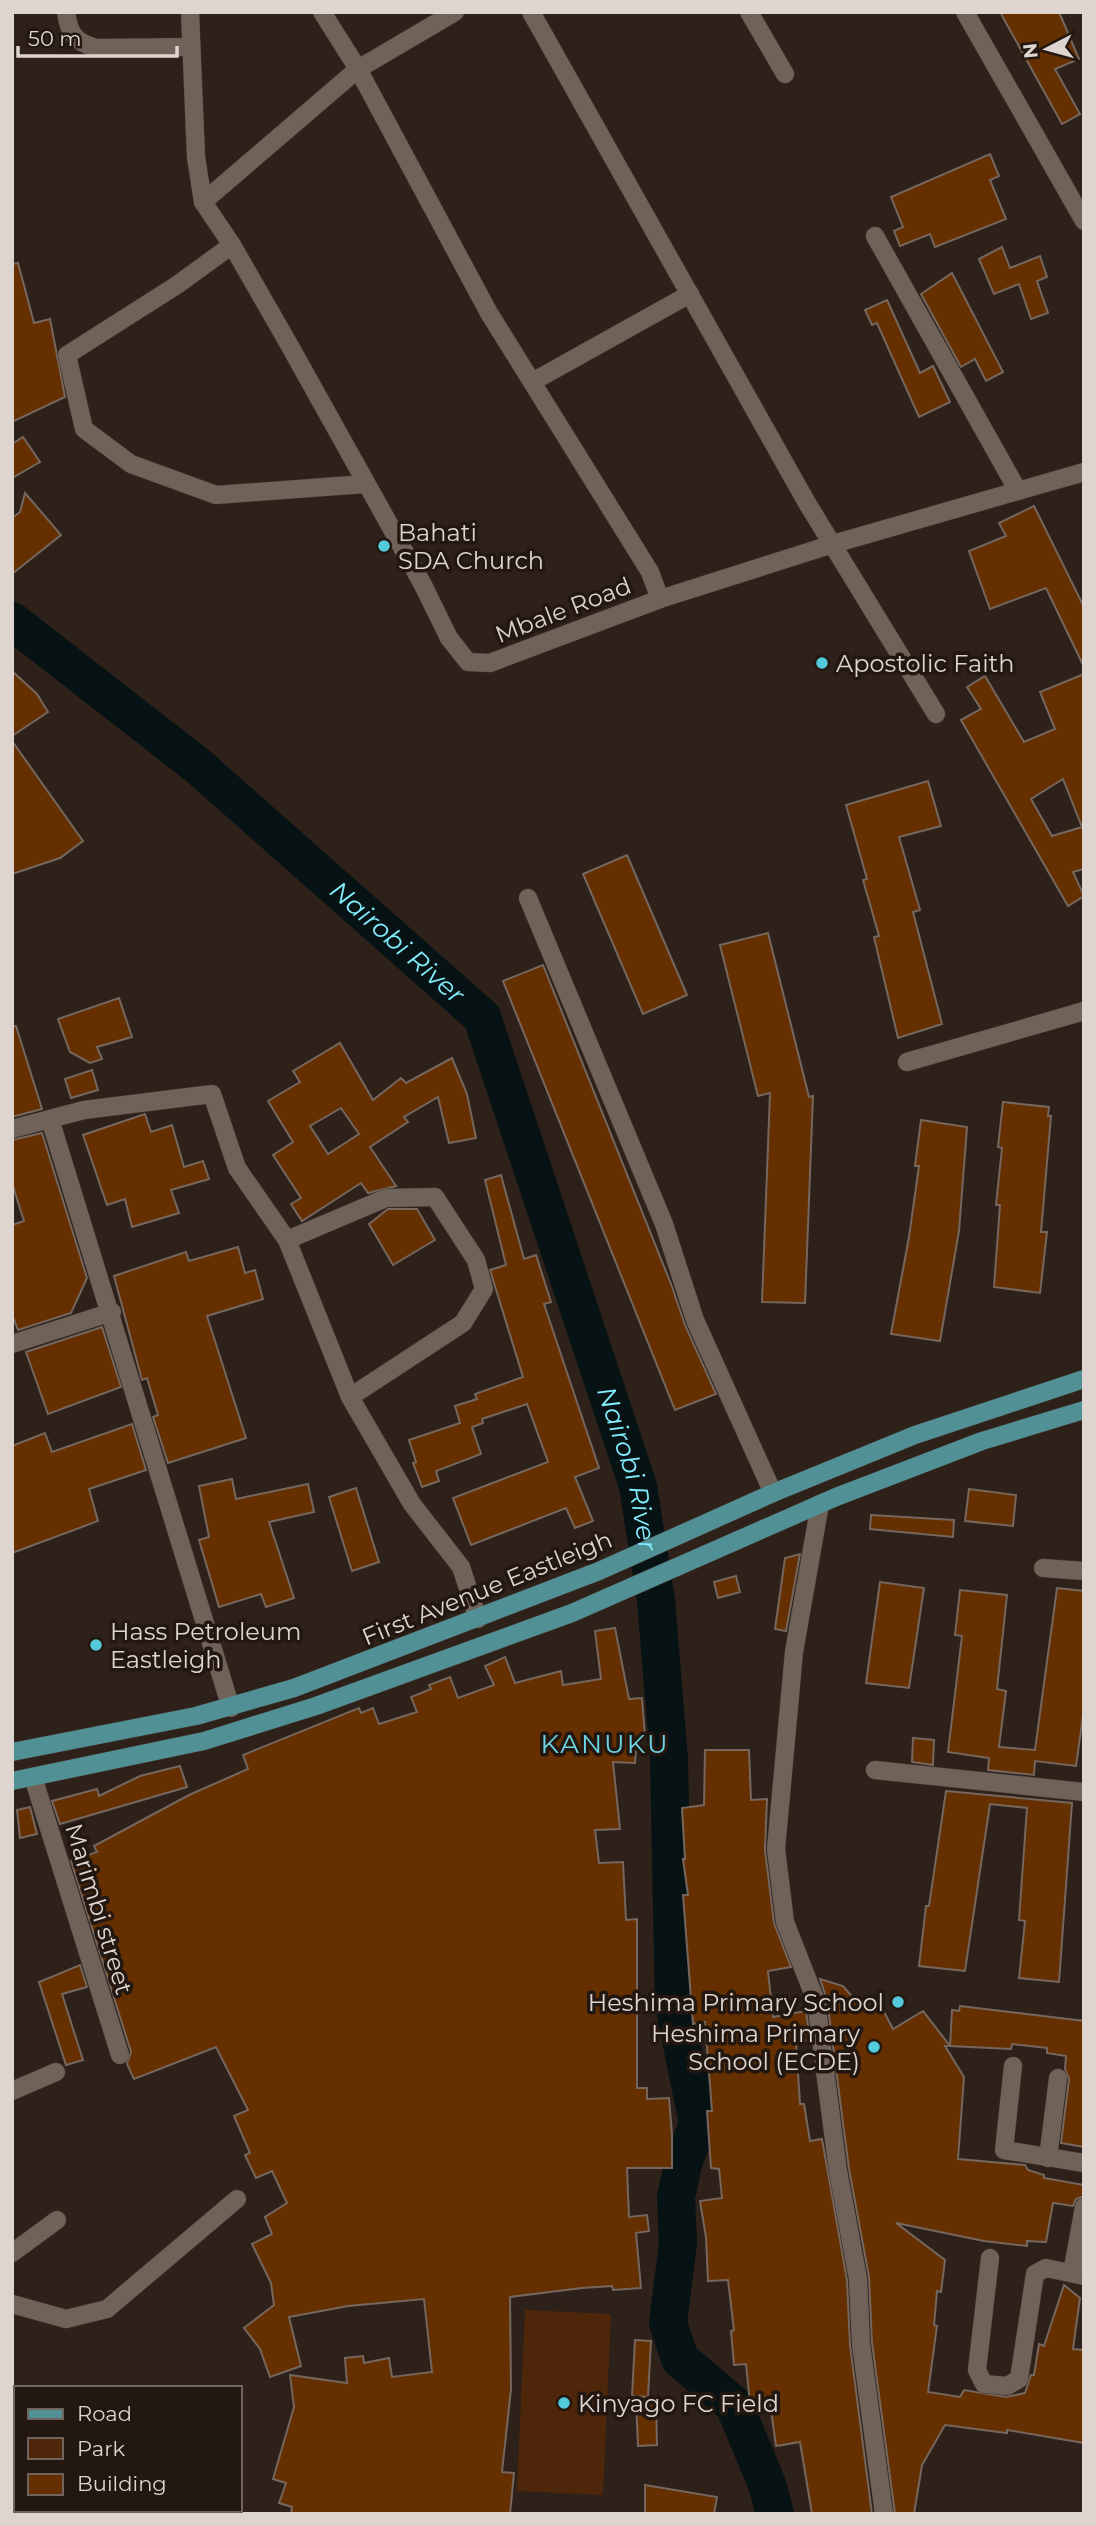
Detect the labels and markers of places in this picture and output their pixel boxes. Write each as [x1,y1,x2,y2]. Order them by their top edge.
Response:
place label: Bahati SDA Church [398,518,544,575]
marker: Bahati SDA Church [376,538,392,554]
place label: Apostolic Faith [836,649,1014,678]
marker: Apostolic Faith [814,655,830,671]
place label: Hass Petroleum Eastleigh [110,1617,301,1674]
marker: Hass Petroleum Eastleigh [88,1637,104,1653]
place label: Heshima Primary School [588,1988,884,2017]
marker: Heshima Primary School [890,1994,906,2010]
place label: Heshima Primary School (ECDE) [651,2019,860,2076]
marker: Heshima Primary School (ECDE) [866,2039,882,2055]
place label: Kinyago FC Field [578,2389,779,2418]
marker: Kinyago FC Field [556,2395,572,2411]

